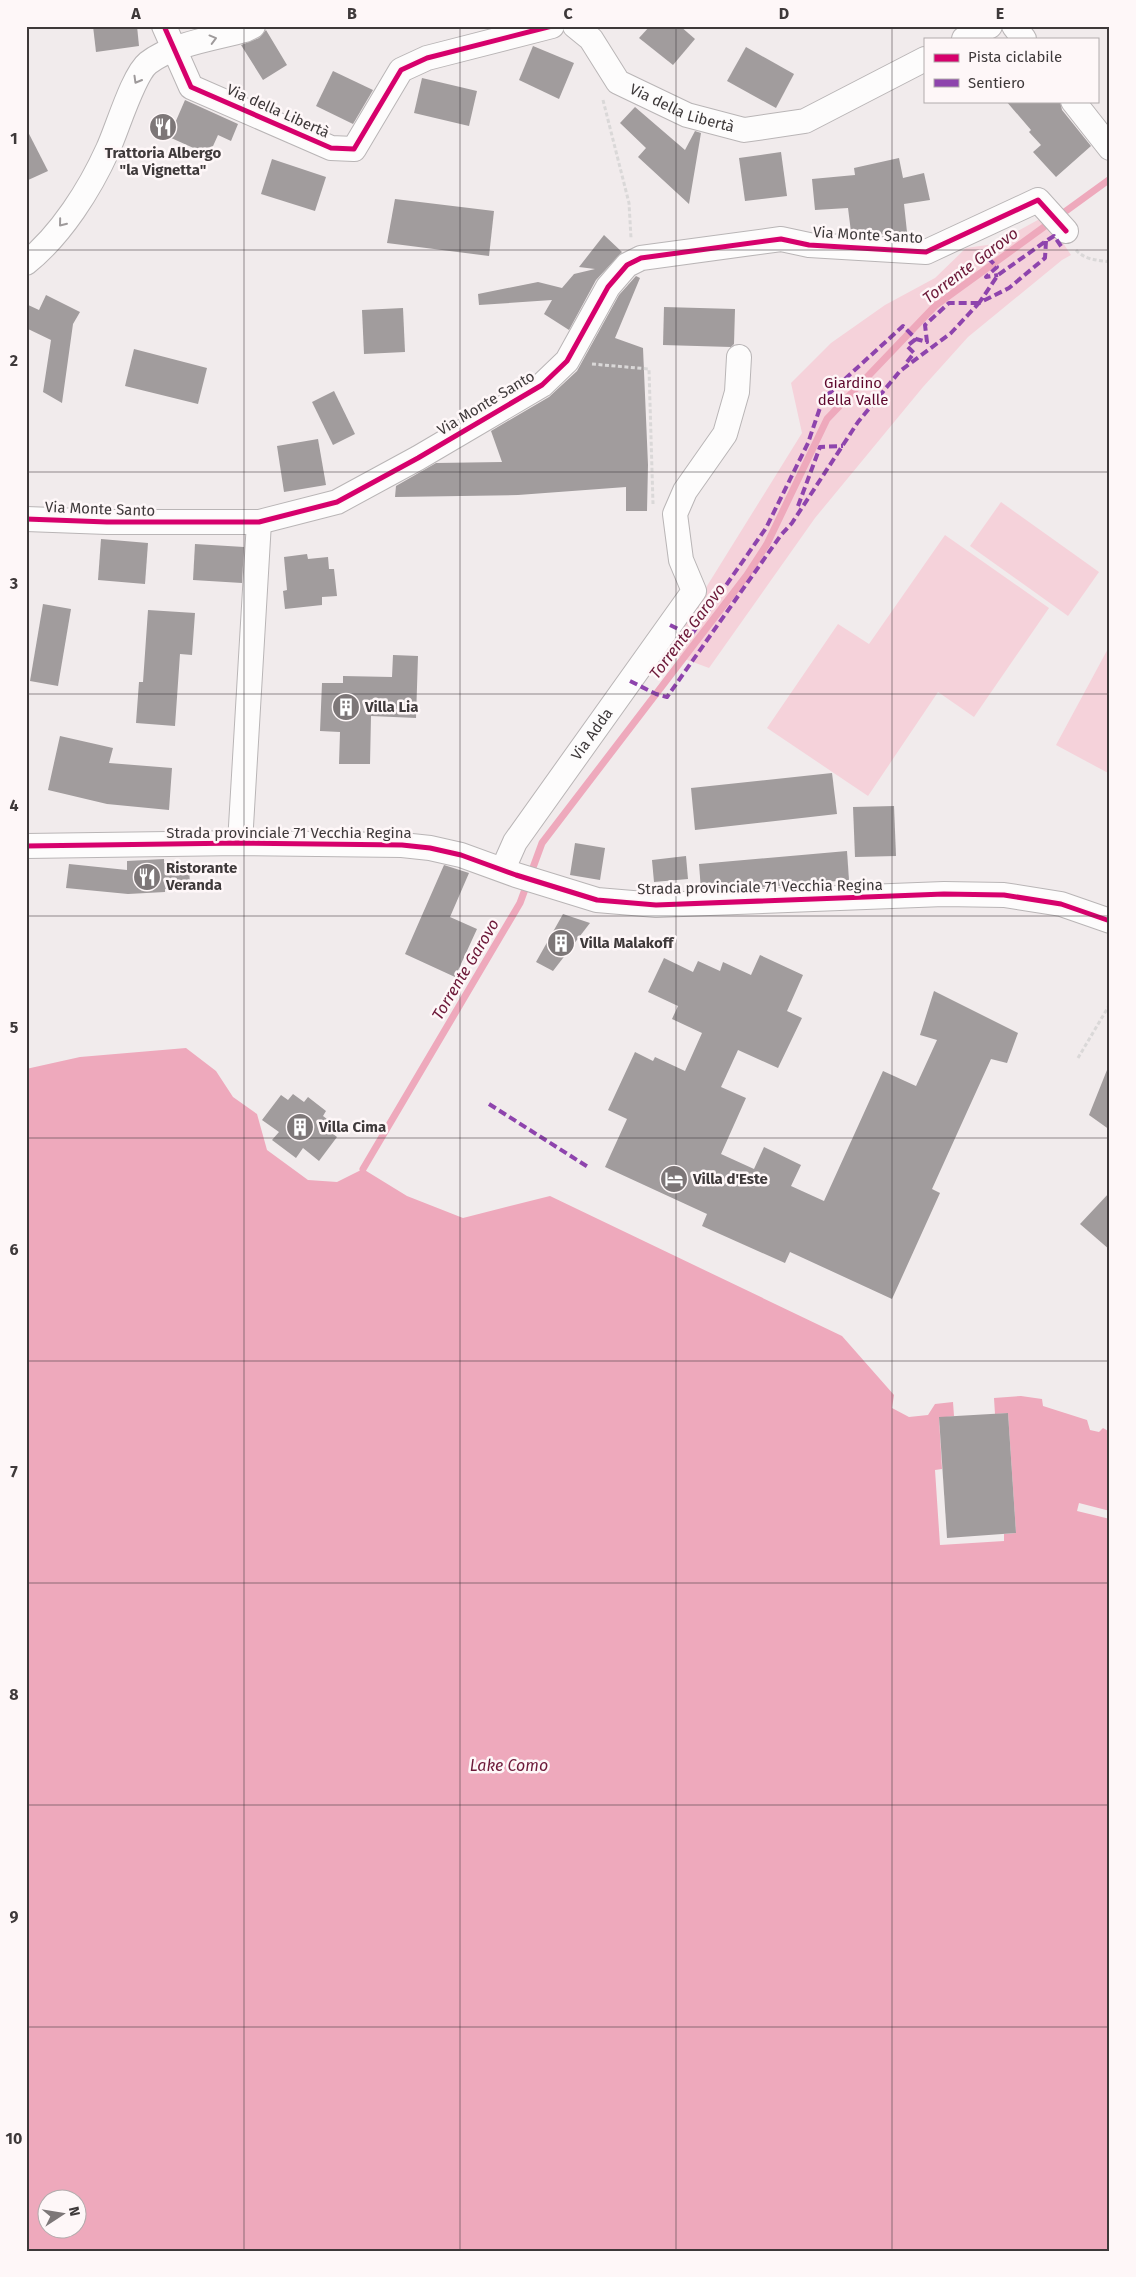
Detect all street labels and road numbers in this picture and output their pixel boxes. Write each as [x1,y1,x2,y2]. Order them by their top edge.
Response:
street label: Via della Libertà [224,80,332,142]
street label: Via della Libertà [627,80,736,136]
street label: Via Monte Santo [812,223,924,247]
street label: Via Monte Santo [434,367,538,439]
street label: Via Monte Santo [45,498,155,520]
street label: Via Adda [567,705,617,764]
street label: Strada provinciale 71 Vecchia Regina [166,824,412,842]
street label: Strada provinciale 71 Vecchia Regina [637,876,883,898]

